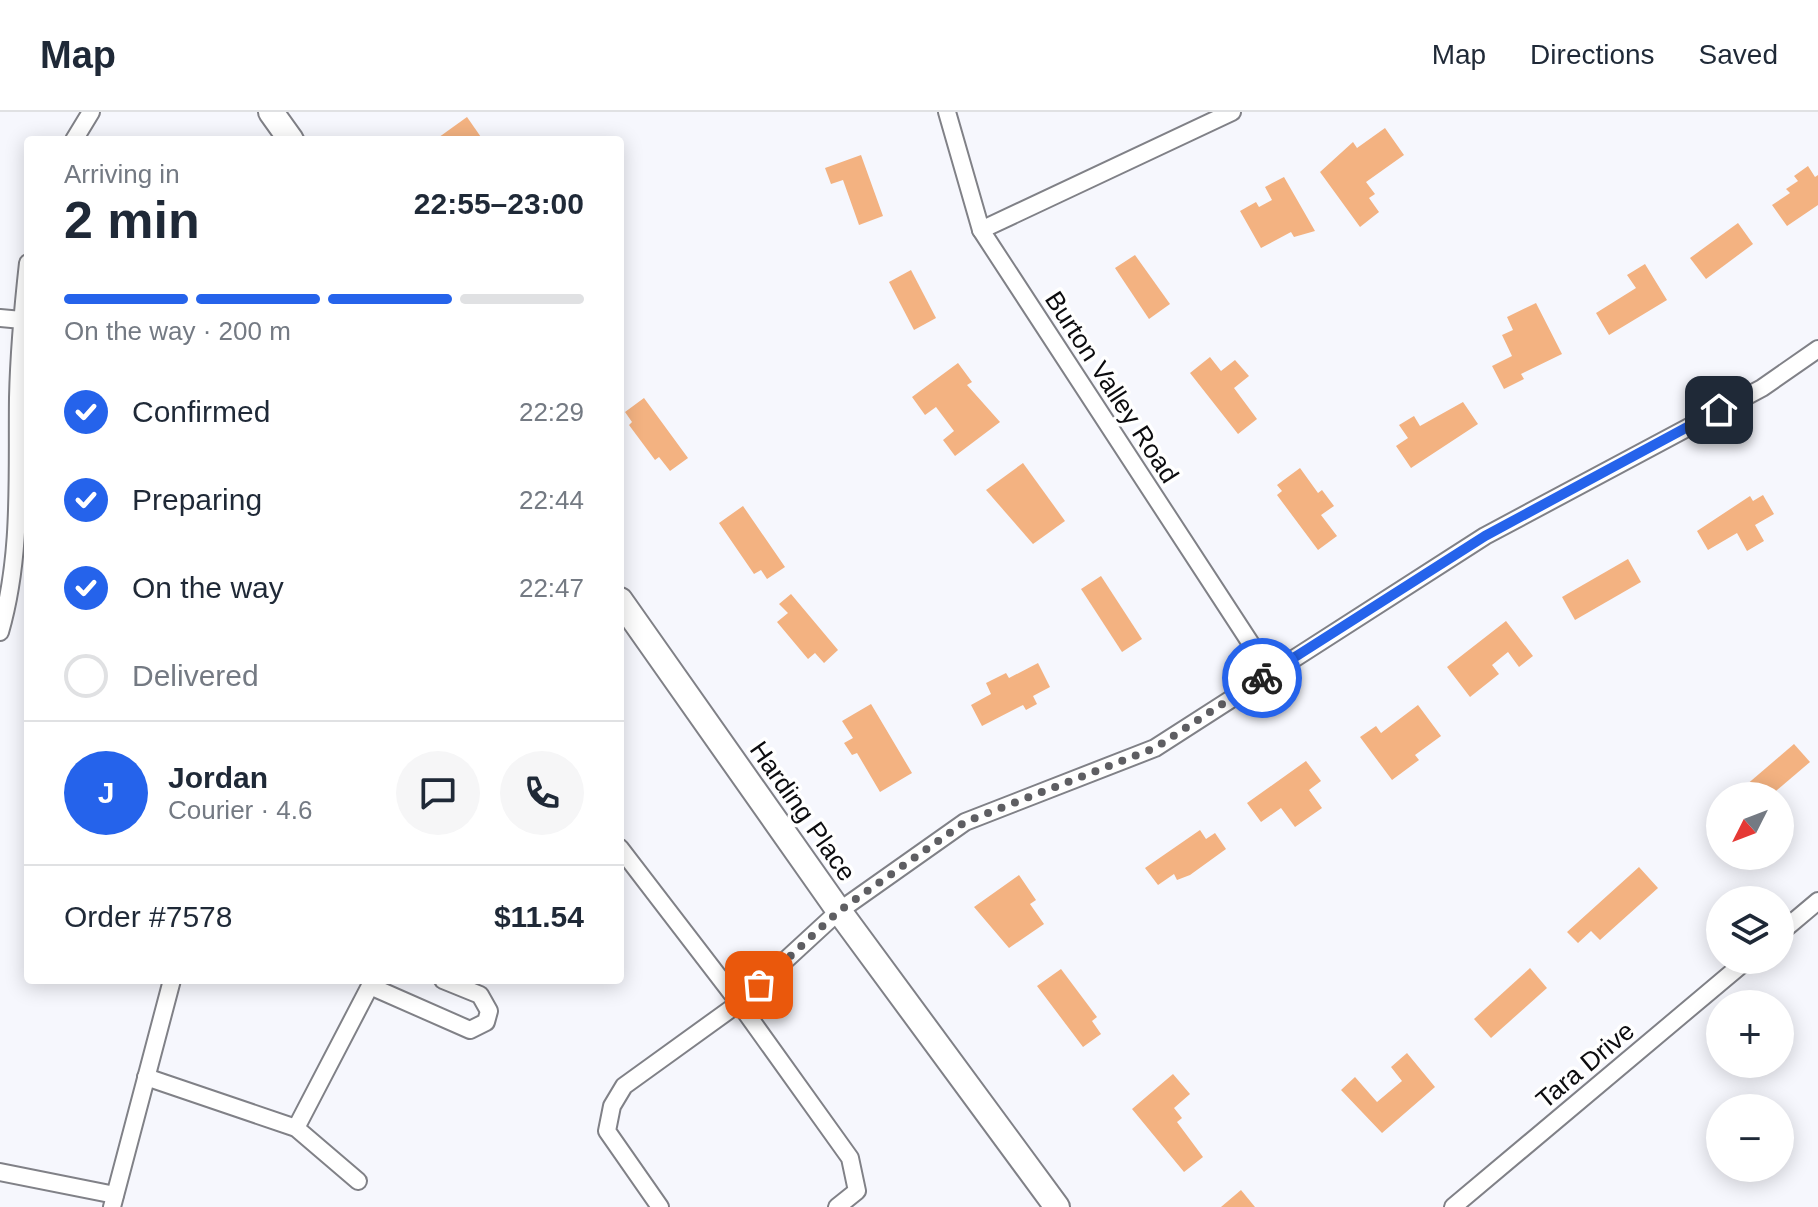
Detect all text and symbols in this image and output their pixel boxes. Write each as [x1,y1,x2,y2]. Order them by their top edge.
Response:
text: Map [40,34,116,76]
text: Map [1432,39,1486,70]
text: Directions [1530,39,1655,70]
text: Saved [1699,39,1778,70]
text: Arriving in [64,159,180,189]
text: 22:55–23:00 [414,187,584,220]
text: 2 min [64,191,200,249]
street label: Burton Valley Road [1039,286,1185,488]
text: On the way · 200 m [64,316,291,346]
pin [1685,376,1753,444]
icon: home [1697,388,1741,432]
icon: check [64,390,108,434]
text: Confirmed [132,395,270,428]
text: 22:29 [519,397,584,427]
icon: check [64,478,108,522]
text: Preparing [132,483,262,516]
text: 22:44 [519,485,584,515]
icon: check [64,566,108,610]
text: On the way [132,571,284,604]
text: 22:47 [519,573,584,603]
courier [1222,638,1302,718]
icon: bike [1240,656,1284,700]
text: Delivered [132,659,259,692]
street label: Harding Place [744,736,862,886]
button: chat [396,751,480,835]
button: phone [500,751,584,835]
text: Jordan [168,761,268,794]
text: J [98,776,114,809]
north arrow [1706,782,1794,870]
map controls [1706,782,1794,1182]
text: Courier · 4.6 [168,795,313,825]
button: layers [1706,886,1794,974]
text: Order #7578 [64,900,232,933]
text: $11.54 [494,900,584,933]
pin [725,951,793,1019]
icon: bag [737,963,781,1007]
button: + [1706,990,1794,1078]
street label: Tara Drive [1530,1015,1640,1115]
button: − [1706,1094,1794,1182]

